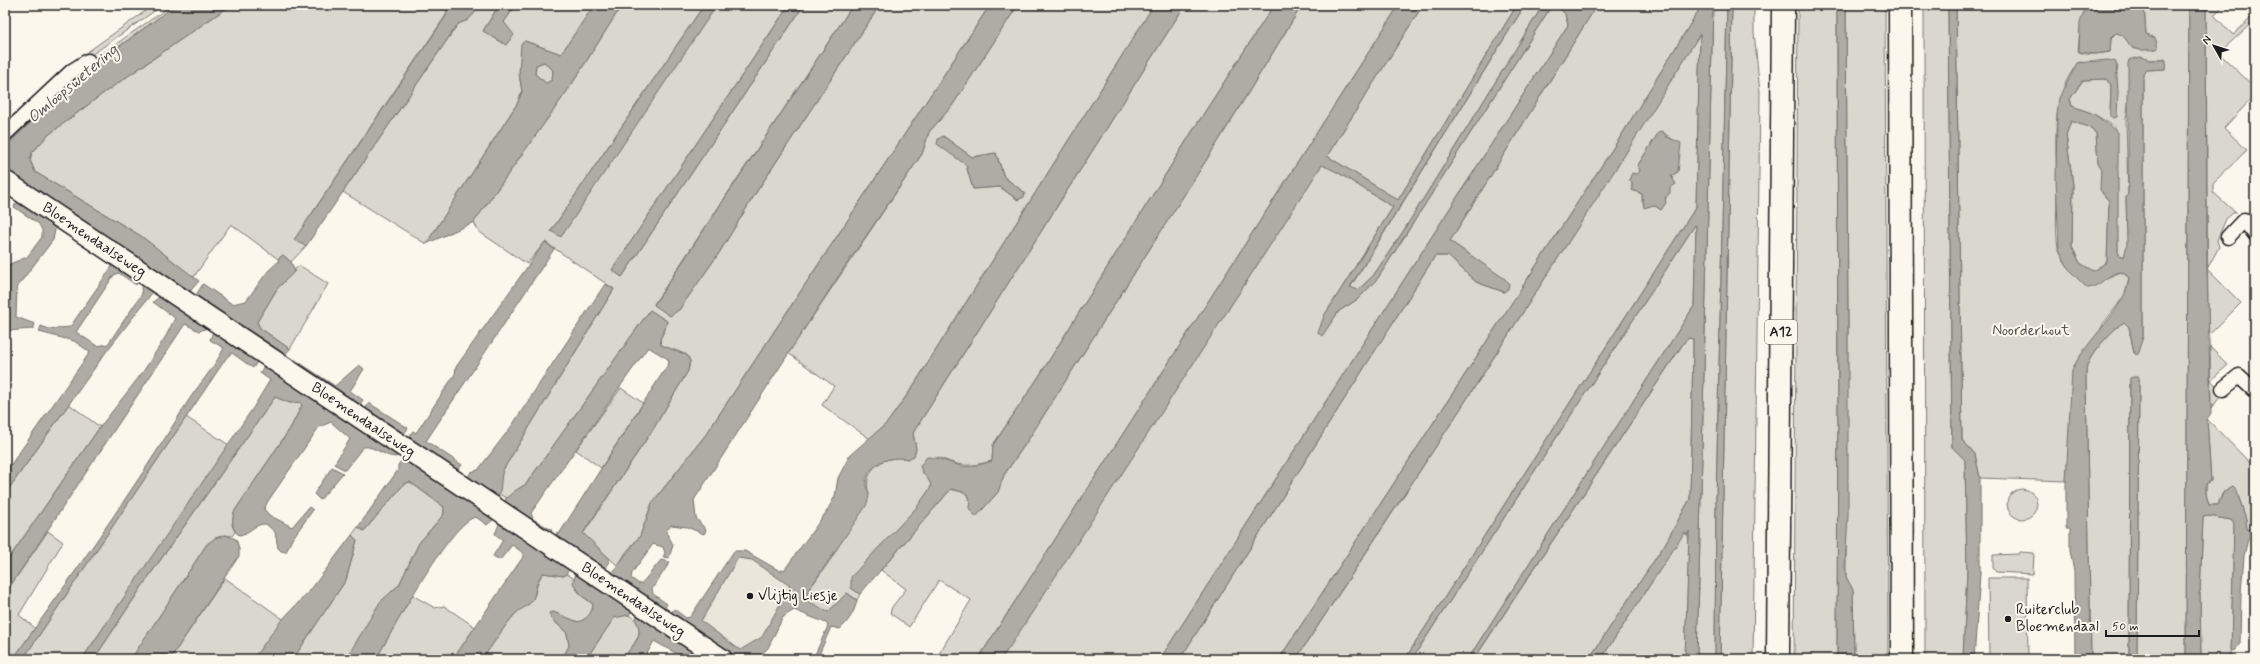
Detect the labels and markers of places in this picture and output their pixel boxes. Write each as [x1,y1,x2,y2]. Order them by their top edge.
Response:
place label: Vlijtig Liesje [758,586,838,606]
marker: Vlijtig Liesje [745,591,755,601]
place label: Ruiterclub Bloemendaal [2016,600,2099,637]
marker: Ruiterclub Bloemendaal [2003,614,2013,624]

